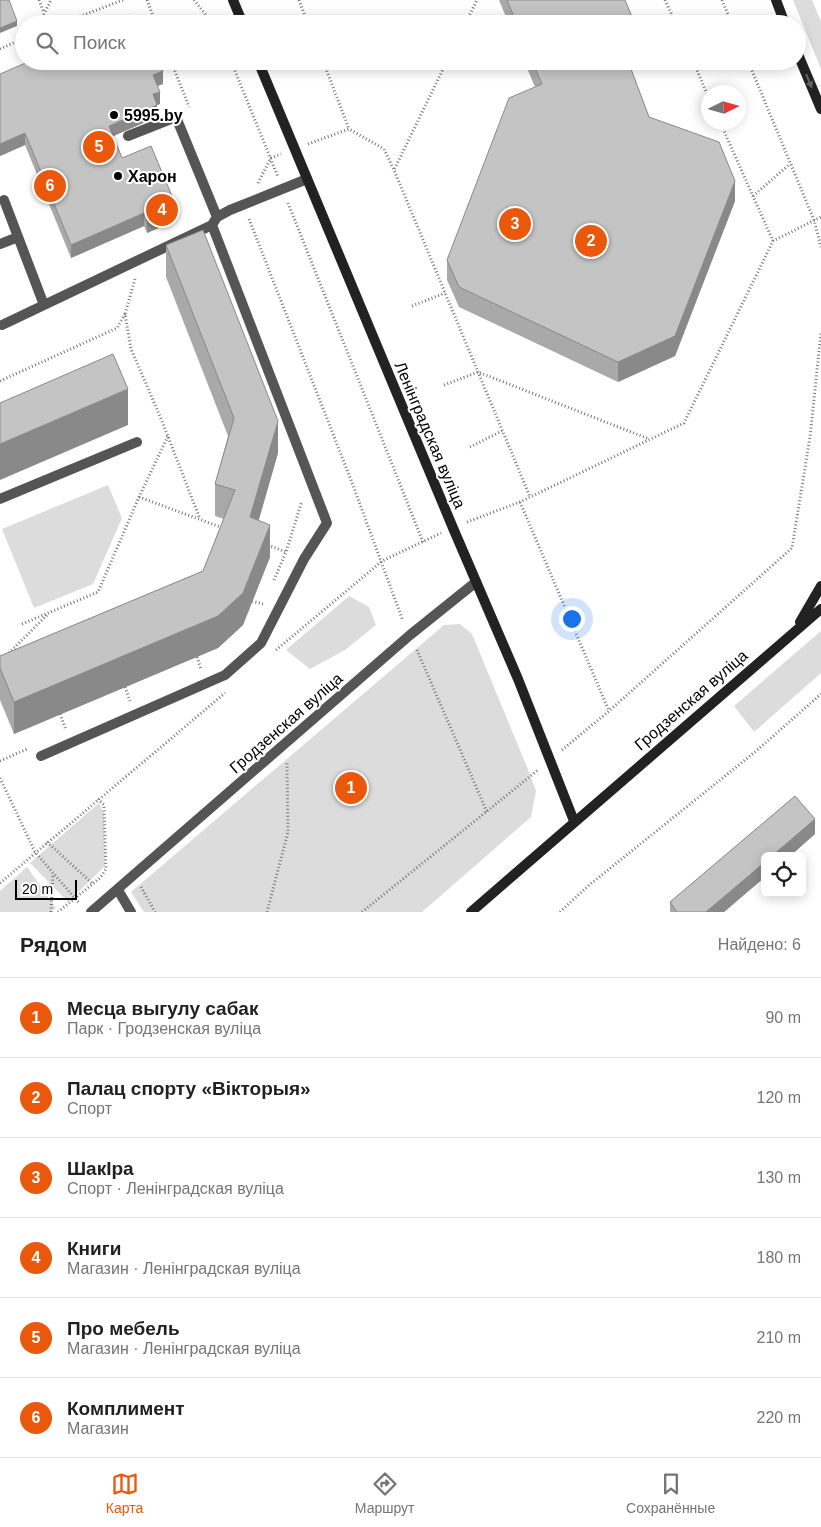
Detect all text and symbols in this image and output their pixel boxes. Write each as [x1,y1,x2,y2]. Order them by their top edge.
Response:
search box [15,15,806,70]
icon: search [33,29,61,57]
text: Поиск [73,32,126,53]
one-way arrow [806,73,813,88]
north arrow [701,85,746,130]
place label: 5995.by [124,107,183,124]
marker: 5995.by [108,109,120,121]
pin: 5 [83,128,115,166]
pin: 6 [34,167,66,205]
place label: Харон [128,168,177,185]
marker: Харон [112,170,124,182]
pin: 4 [146,191,178,229]
pin: 3 [499,205,531,243]
pin: 2 [575,222,607,260]
street label: Ленінградская вуліца [391,359,469,511]
your location [559,606,585,632]
street label: Гродзенская вуліца [631,646,751,754]
street label: Гродзенская вуліца [226,669,346,777]
pin: 1 [335,769,367,807]
map controls [761,852,806,897]
button: locate [761,852,806,897]
scale bar [15,877,78,900]
text: 20 m [22,881,53,897]
text: Рядом [20,933,87,956]
text: Найдено: 6 [718,936,801,953]
text: Месца выгулу сабак [67,998,258,1019]
text: 1 [32,1009,40,1026]
text: 90 m [765,1009,801,1026]
text: Парк · Гродзенская вуліца [67,1020,261,1037]
text: Палац спорту «Вікторыя» [67,1078,311,1099]
text: 2 [32,1089,40,1106]
text: 120 m [757,1089,801,1106]
text: Спорт [67,1100,112,1117]
text: ШакІра [67,1158,134,1179]
text: 3 [32,1169,40,1186]
text: 130 m [757,1169,801,1186]
text: Спорт · Ленінградская вуліца [67,1180,284,1197]
text: Книги [67,1238,121,1259]
text: 4 [32,1249,40,1266]
text: 180 m [757,1249,801,1266]
text: Магазин · Ленінградская вуліца [67,1260,301,1277]
text: Про мебель [67,1318,180,1339]
text: 5 [32,1329,40,1346]
text: 210 m [757,1329,801,1346]
text: Магазин · Ленінградская вуліца [67,1340,301,1357]
text: Комплимент [67,1398,185,1419]
text: 6 [32,1409,40,1426]
text: 220 m [757,1409,801,1426]
text: Магазин [67,1420,129,1437]
tab: Карта [106,1470,143,1516]
tab: Маршрут [355,1470,414,1516]
tab: Сохранённые [626,1470,715,1516]

